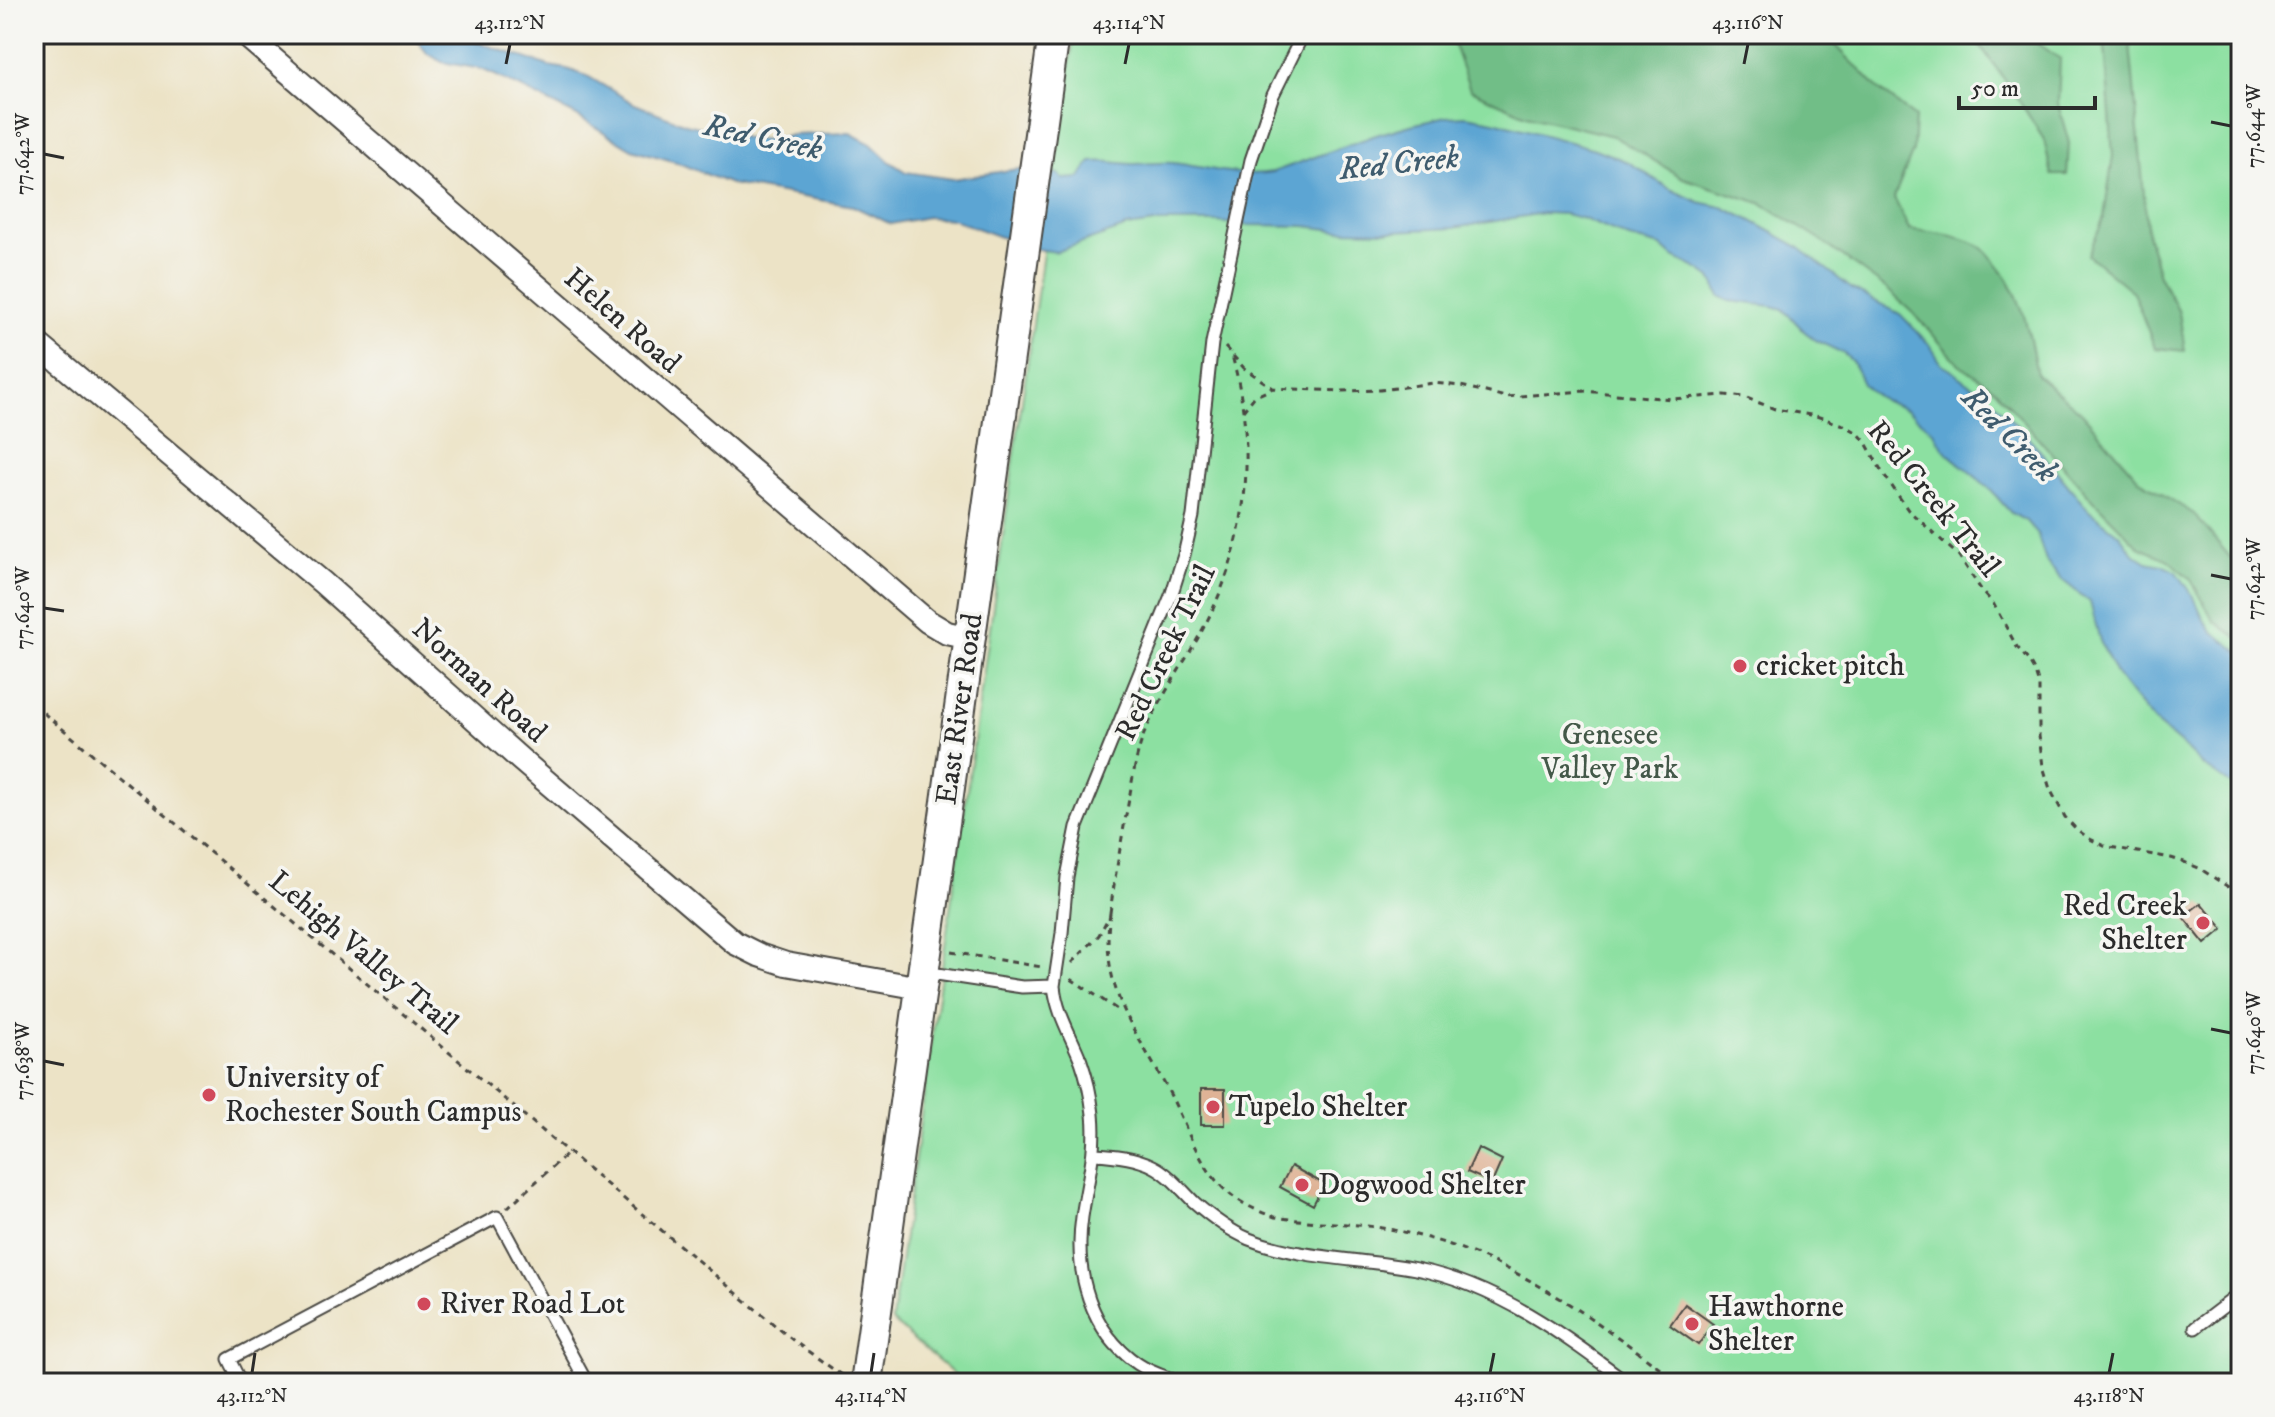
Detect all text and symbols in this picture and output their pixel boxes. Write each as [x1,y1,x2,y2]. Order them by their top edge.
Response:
text: 43.112°N [474,11,546,36]
text: 43.114°N [1093,11,1165,36]
text: 43.116°N [1712,11,1784,36]
scale bar [1959,60,2095,110]
text: 50 m [1971,74,2019,104]
text: 77.644°W [2242,83,2267,168]
water label: Red Creek [699,106,827,170]
text: 77.642°W [11,112,36,195]
water label: Red Creek [1336,138,1462,190]
street label: Helen Road [556,260,688,382]
water label: Red Creek [1952,378,2066,492]
street label: Red Creek Trail [1859,413,2007,585]
text: 77.642°W [2242,537,2267,620]
street label: Red Creek Trail [1108,559,1224,747]
text: 77.640°W [11,566,36,650]
street label: Norman Road [404,611,554,751]
street label: East River Road [928,611,992,807]
place label: cricket pitch [1756,648,1905,685]
marker: cricket pitch [1731,657,1749,675]
park label: Genesee Valley Park [1541,717,1679,788]
street label: Lehigh Valley Trail [261,863,465,1043]
place label: Red Creek Shelter [2063,888,2187,959]
marker: Red Creek Shelter [2194,914,2212,932]
text: 77.640°W [2242,991,2267,1075]
text: 77.638°W [11,1021,36,1100]
place label: University of Rochester South Campus [225,1060,521,1131]
marker: University of Rochester South Campus [200,1086,218,1104]
place label: Tupelo Shelter [1229,1089,1407,1126]
marker: Tupelo Shelter [1204,1098,1222,1116]
place label: Dogwood Shelter [1318,1167,1526,1204]
marker: Dogwood Shelter [1293,1176,1311,1194]
place label: River Road Lot [440,1286,625,1323]
place label: Hawthorne Shelter [1708,1289,1844,1360]
marker: River Road Lot [415,1295,433,1313]
marker: Hawthorne Shelter [1683,1315,1701,1333]
text: 43.112°N [216,1384,288,1409]
text: 43.114°N [835,1384,907,1409]
text: 43.116°N [1454,1384,1526,1409]
text: 43.118°N [2073,1384,2145,1409]

